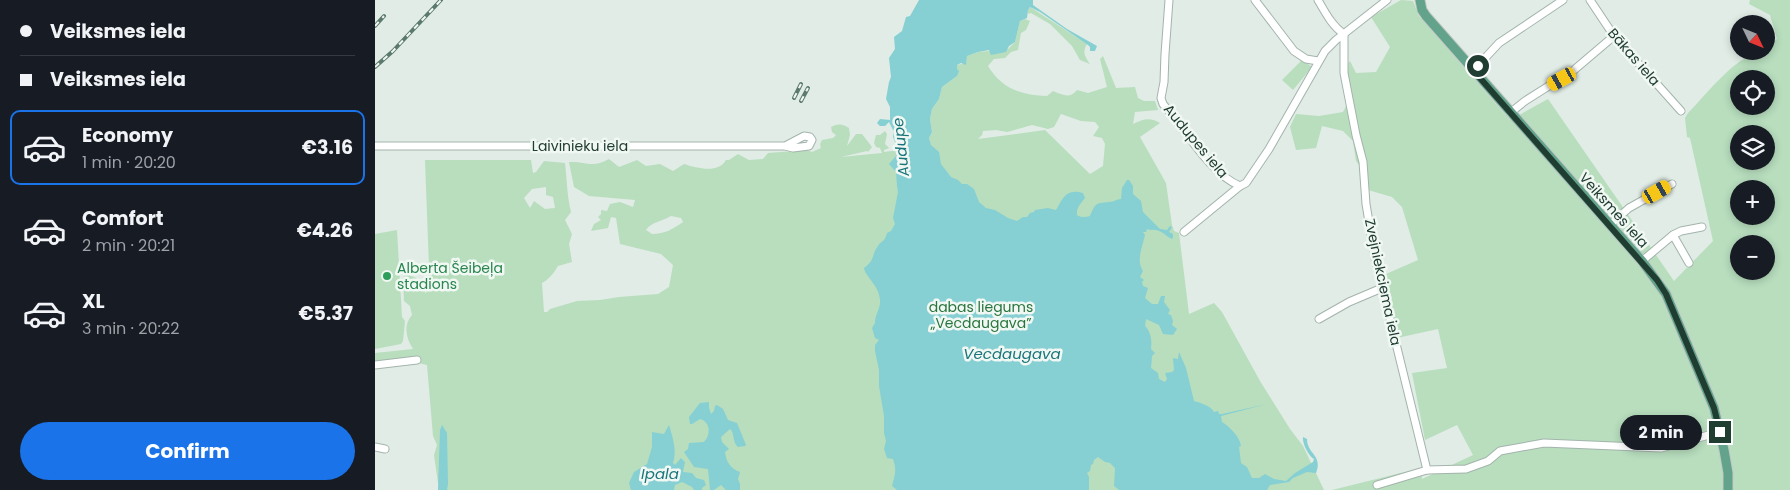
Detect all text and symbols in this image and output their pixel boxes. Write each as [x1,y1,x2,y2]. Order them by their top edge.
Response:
north arrow [1730,15,1775,60]
map controls [1730,15,1775,280]
text: Veiksmes iela [50,18,186,45]
street label: Bākas iela [1603,24,1665,90]
route start [1467,55,1489,77]
car [1545,65,1578,93]
text: Veiksmes iela [50,66,186,93]
button: locate [1730,70,1775,115]
street label: Audupes iela [1159,100,1233,182]
water label: Audupe [887,117,914,178]
text: Economy [82,122,173,149]
icon: car [22,125,67,170]
button: layers [1730,125,1775,170]
text: €3.16 [302,134,353,161]
street label: Laivinieku iela [532,136,628,156]
text: 1 min · 20:20 [82,151,176,174]
street label: Veiksmes iela [1575,168,1653,252]
car [1640,178,1673,206]
button: + [1730,180,1775,225]
text: Comfort [82,205,164,232]
icon: car [22,208,67,253]
text: €4.26 [297,217,353,244]
street label: Zvejniekciema iela [1360,217,1406,347]
text: 2 min · 20:21 [82,234,175,257]
button: − [1730,235,1775,280]
place label: Alberta Šeibeļa stadions [397,258,503,294]
marker: Alberta Šeibeļa stadions [381,270,393,282]
text: XL [82,288,105,315]
icon: car [22,291,67,336]
park label: dabas liegums „Vecdaugava” [929,297,1033,333]
text: €5.37 [299,300,353,327]
text: 3 min · 20:22 [82,317,179,340]
water label: Vecdaugava [963,343,1061,364]
callout: 2 min [1620,414,1703,450]
text: 2 min [1639,421,1683,444]
route end [1709,421,1731,443]
button: Confirm [20,422,355,480]
water label: Ipala [641,463,679,484]

